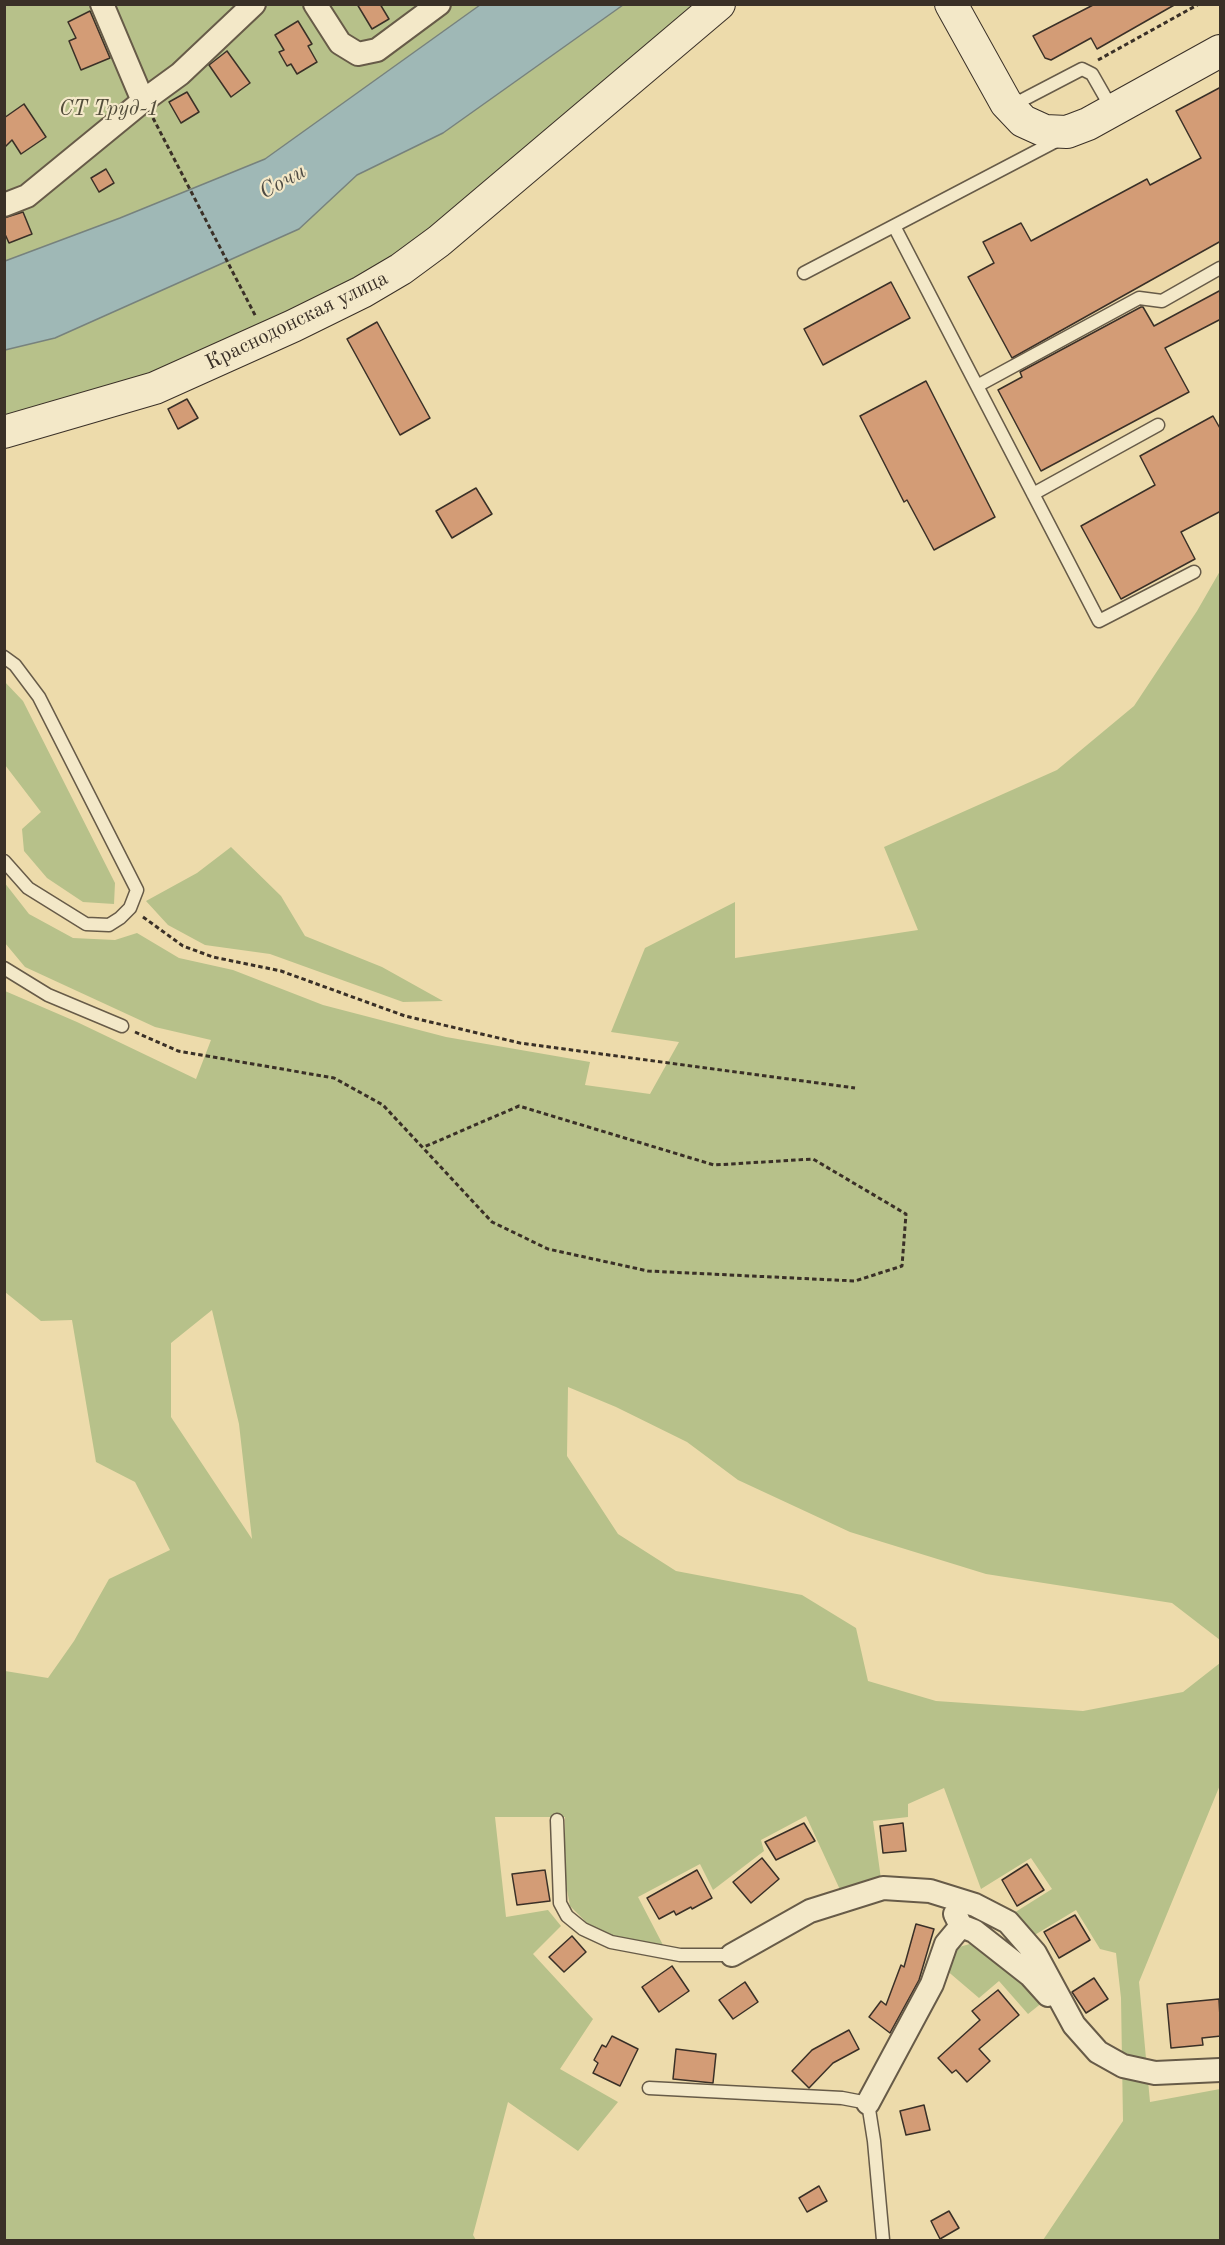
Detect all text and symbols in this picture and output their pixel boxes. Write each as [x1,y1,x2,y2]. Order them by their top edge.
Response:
park label: СТ Труд-1 [59,96,159,122]
water label: Сочи [255,158,311,206]
street label: Краснодонская улица [202,266,392,376]

